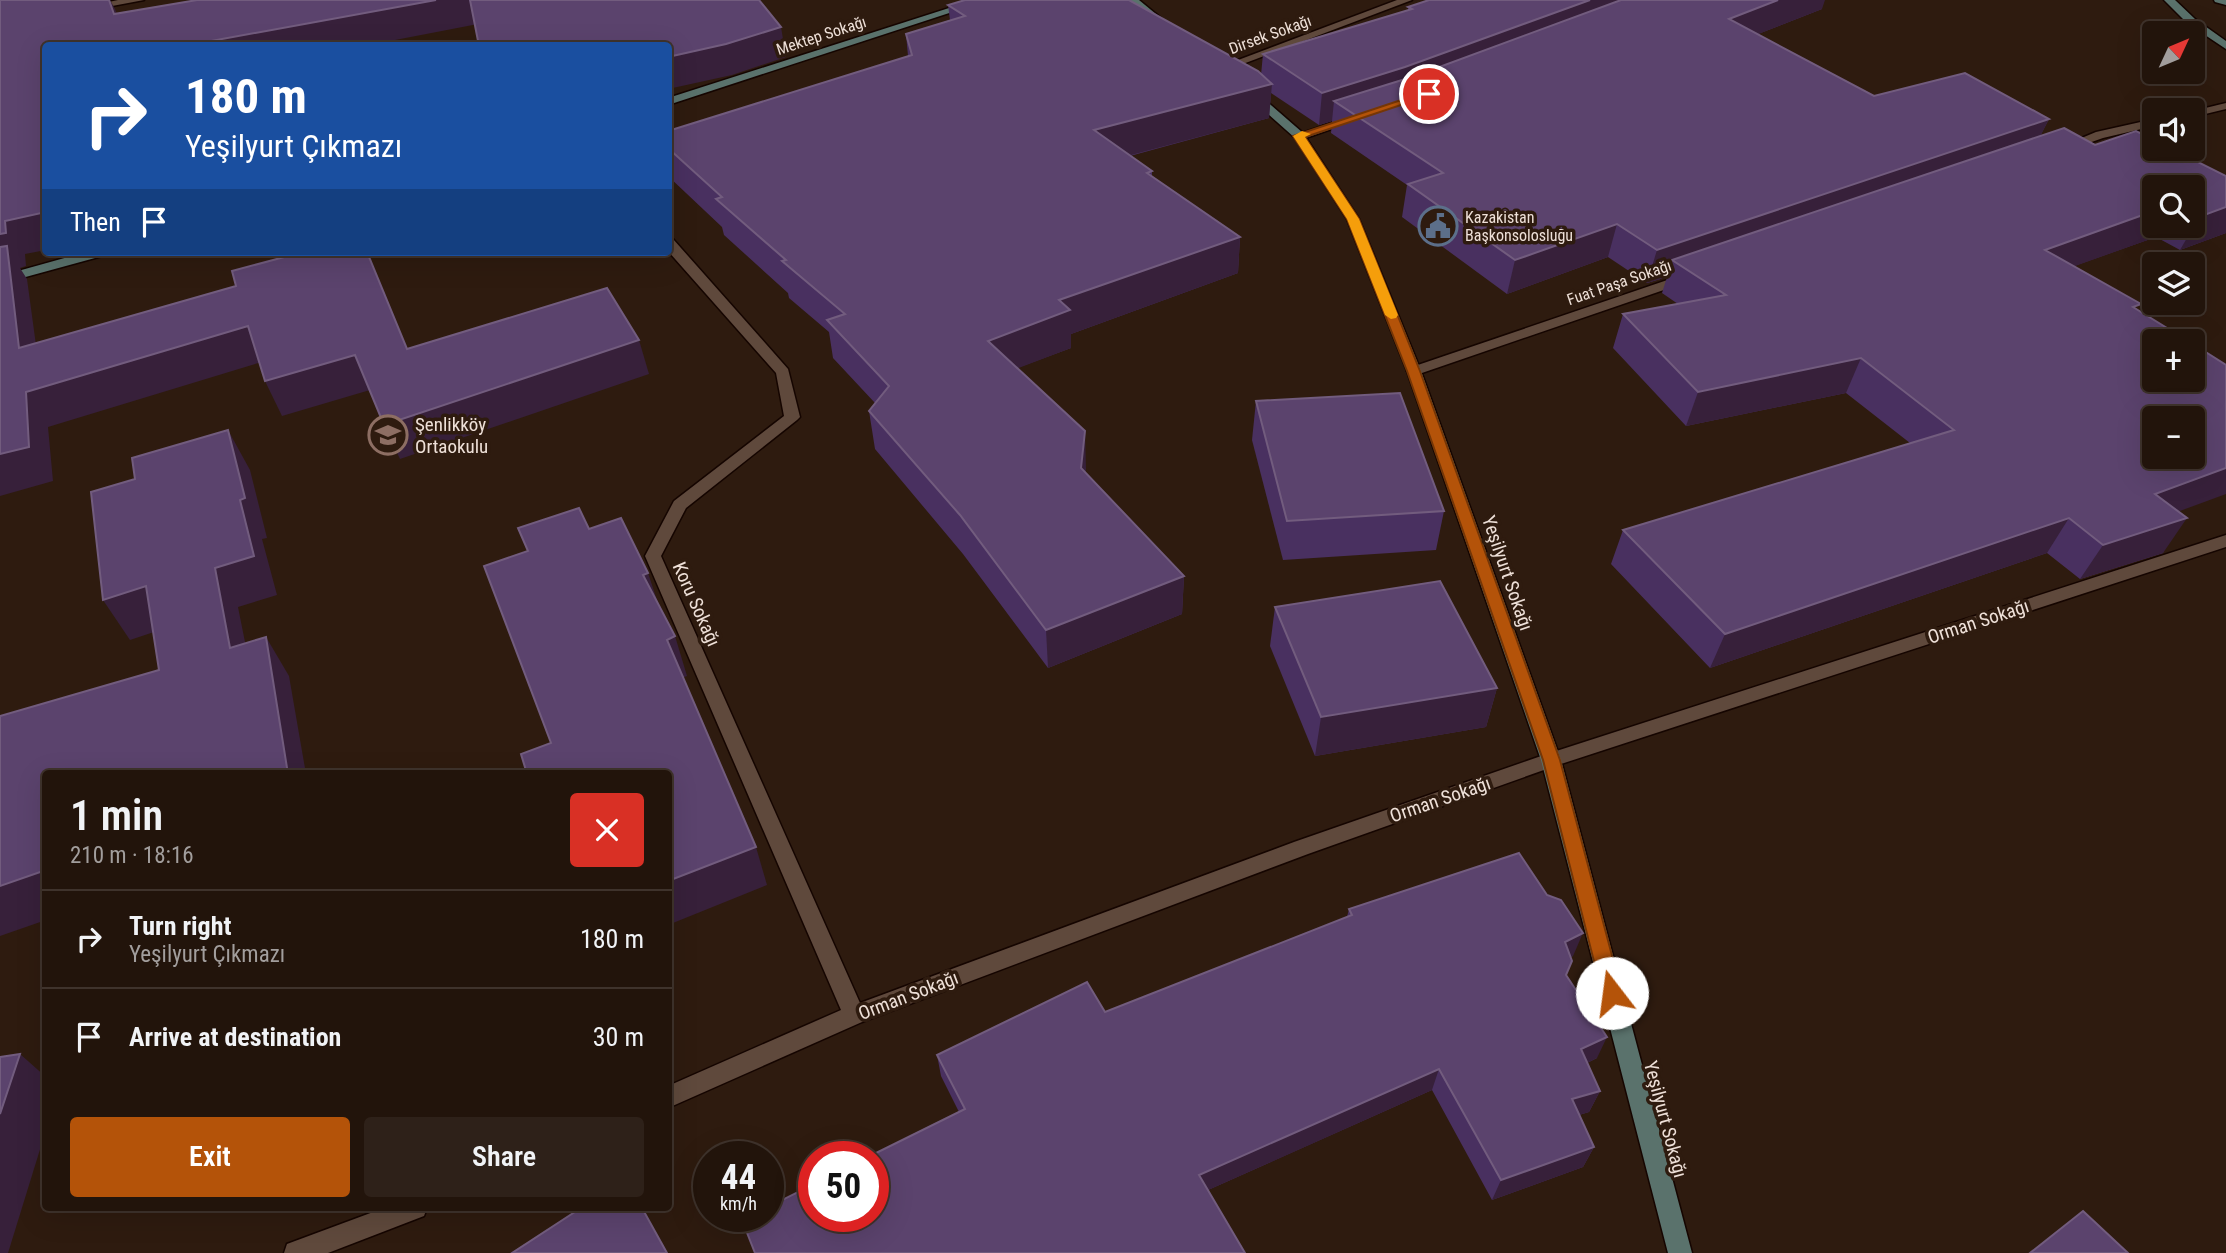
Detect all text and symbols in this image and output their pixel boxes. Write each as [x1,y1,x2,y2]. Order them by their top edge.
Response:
street label: Dirsek Sokağı [1226,11,1314,58]
street label: Mektep Sokağı [774,12,869,59]
north arrow [2142,21,2205,84]
map controls [2142,21,2205,469]
pin [1399,64,1459,124]
text: 180 m [185,68,307,125]
icon: right [70,70,161,161]
icon: arrive [1410,75,1448,113]
button: sound [2142,98,2205,161]
text: Yeşilyurt Çıkmazı [185,127,402,165]
button: search [2142,175,2205,238]
icon: arrive [135,203,173,241]
public building icon: Kazakistan Başkonsolosluğu [1417,205,1459,247]
text: Then [70,207,121,237]
place label: Kazakistan Başkonsolosluğu [1465,208,1573,245]
button: layers [2142,252,2205,315]
street label: Fuat Paşa Sokağı [1564,256,1674,309]
button: + [2142,329,2205,392]
button: − [2142,406,2205,469]
place label: Şenlikköy Ortaokulu [415,413,488,458]
school or university icon: Şenlikköy Ortaokulu [367,414,409,456]
street label: Yeşilyurt Sokağı [1477,513,1538,634]
street label: Koru Sokağı [668,558,725,650]
street label: Orman Sokağı [1925,594,2032,649]
street label: Orman Sokağı [1387,771,1494,827]
text: 1 min [70,791,163,840]
button: close [570,793,644,867]
text: 210 m · 18:16 [70,842,194,869]
text: Turn right [129,911,231,941]
icon: right [70,920,108,958]
text: 180 m [580,924,644,954]
text: Yeşilyurt Çıkmazı [129,941,285,968]
position arrow [1575,956,1649,1030]
street label: Orman Sokağı [855,966,961,1025]
icon: arrive [70,1018,108,1056]
text: Arrive at destination [129,1022,341,1052]
text: 30 m [593,1022,644,1052]
street label: Yeşilyurt Sokağı [1639,1058,1692,1180]
button: Exit [70,1117,350,1197]
button: Share [364,1117,644,1197]
speed limit sign: 50 [798,1141,889,1232]
text: 44 [721,1157,756,1198]
text: km/h [720,1193,757,1214]

